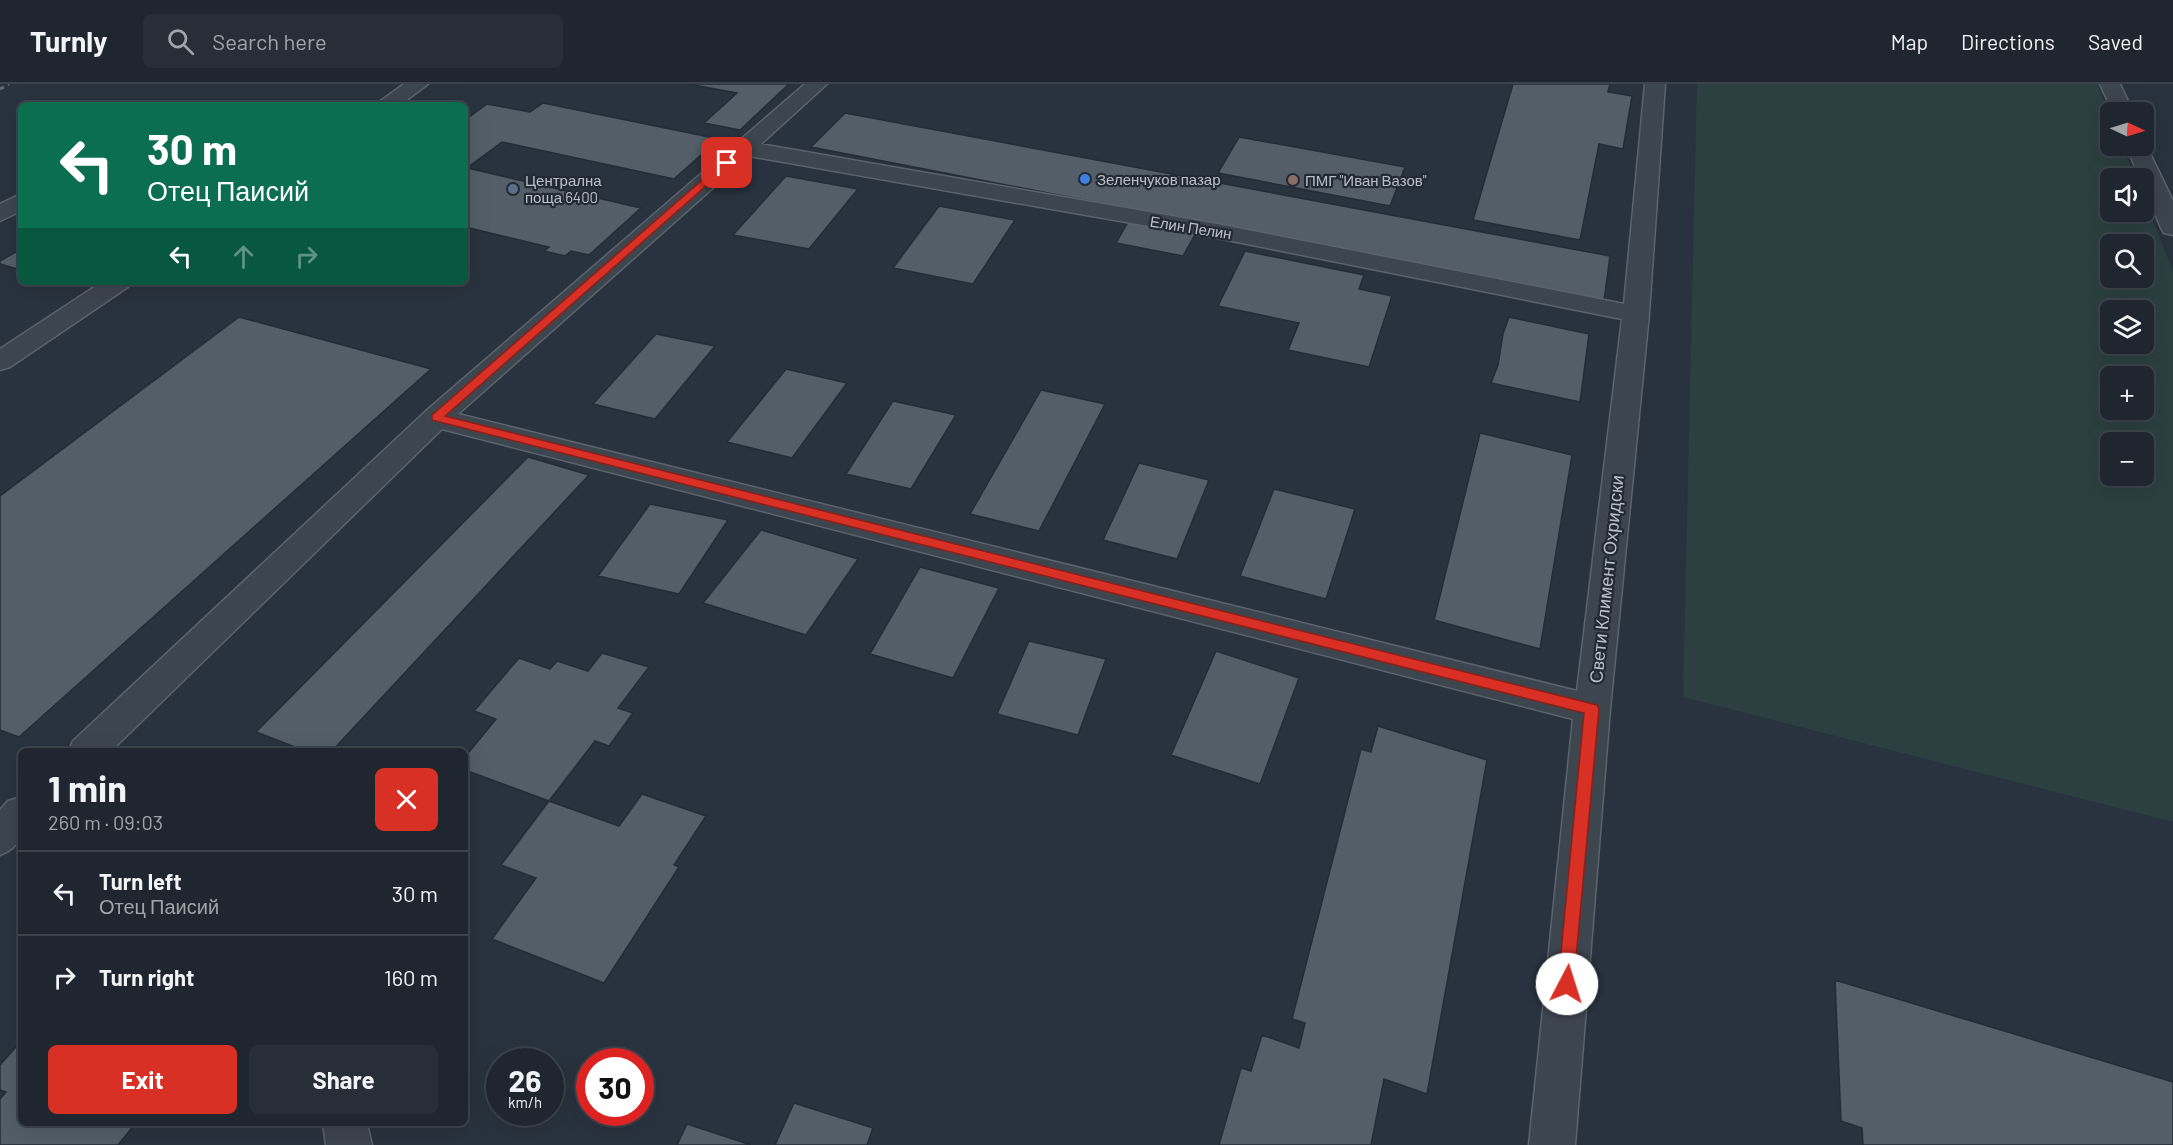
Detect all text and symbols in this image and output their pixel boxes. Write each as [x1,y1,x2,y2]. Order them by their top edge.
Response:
search box [143,14,563,68]
text: Turnly [30,24,107,58]
icon: search [164,25,197,58]
text: Search here [212,28,327,54]
text: Map [1891,29,1928,54]
text: Directions [1961,29,2055,54]
text: Saved [2088,29,2143,54]
north arrow [2100,102,2154,156]
map controls [2100,102,2154,486]
text: 30 m [147,123,237,173]
icon: left [48,126,126,204]
pin [701,137,752,188]
icon: arrive [710,146,743,179]
button: sound [2100,168,2154,222]
place label: Зеленчуков пазар [1097,170,1221,188]
place label: Централна поща 6400 [525,171,602,206]
place label: ПМГ "Иван Вазов" [1305,171,1427,189]
marker: Зеленчуков пазар [1078,172,1092,186]
marker: ПМГ "Иван Вазов" [1286,173,1300,187]
text: Отец Паисий [147,174,309,206]
marker: Централна поща 6400 [506,182,520,196]
street label: Елин Пелин [1149,212,1233,242]
button: search [2100,234,2154,288]
icon: left [164,240,197,273]
icon: ahead [227,240,260,273]
icon: right [290,240,323,273]
button: layers [2100,300,2154,354]
button: + [2100,366,2154,420]
button: − [2100,432,2154,486]
street label: Свети Климент Охридски [1584,474,1628,684]
text: 1 min [48,766,127,809]
button: close [375,768,438,831]
text: 260 m · 09:03 [48,810,163,834]
text: Turn left [99,868,182,894]
icon: left [48,877,81,910]
text: 30 m [392,880,438,906]
text: Отец Паисий [99,894,219,918]
position arrow [1535,952,1599,1016]
icon: right [48,961,81,994]
text: Turn right [99,964,194,990]
text: 160 m [384,964,438,990]
button: Exit [48,1045,237,1114]
button: Share [249,1045,438,1114]
speed limit sign: 30 [576,1048,654,1126]
text: 26 [509,1062,541,1098]
text: km/h [508,1093,542,1111]

